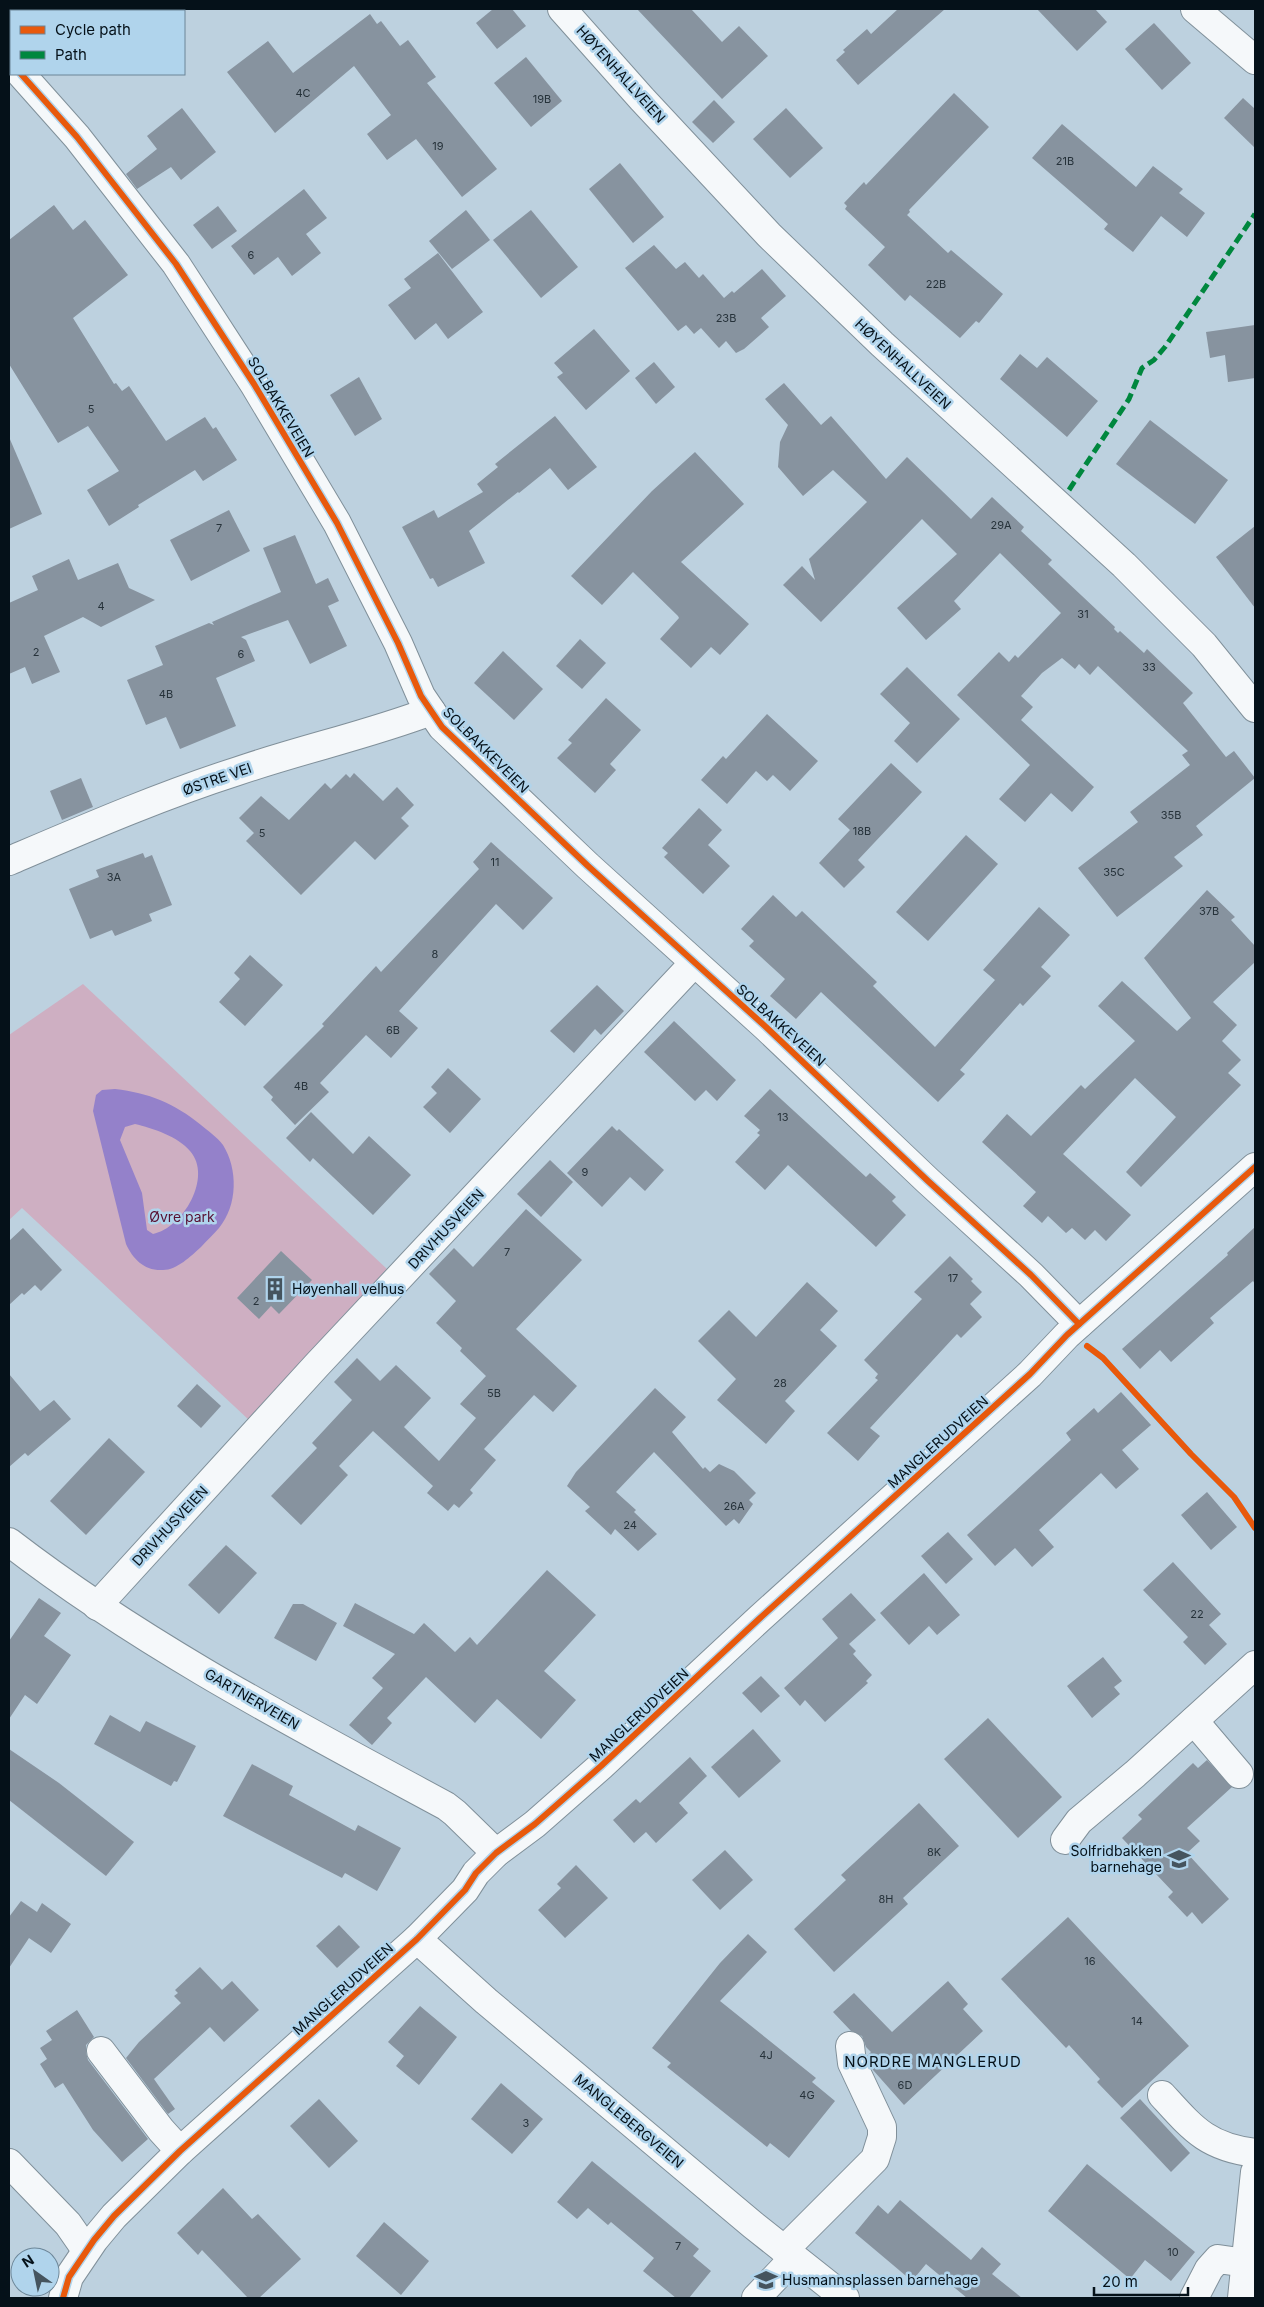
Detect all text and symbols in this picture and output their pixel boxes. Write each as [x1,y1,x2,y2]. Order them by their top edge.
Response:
legend [10,10,185,75]
text: Cycle path [55,20,131,39]
street label: HØYENHALLVEIEN [573,22,669,126]
text: Path [55,45,87,64]
house number: 4C [295,86,311,100]
house number: 19B [533,92,551,106]
house number: 19 [432,139,444,153]
house number: 21B [1056,154,1074,168]
house number: 6 [248,248,255,262]
house number: 22B [926,277,946,291]
house number: 23B [716,311,736,325]
street label: HØYENHALLVEIEN [852,315,955,412]
street label: SOLBAKKEVEIEN [245,353,318,460]
house number: 5 [88,402,95,416]
house number: 29A [990,518,1012,532]
house number: 7 [216,521,222,535]
house number: 4 [97,599,105,613]
house number: 31 [1077,607,1089,621]
house number: 2 [33,645,39,659]
house number: 6 [238,647,245,661]
house number: 33 [1142,660,1156,674]
house number: 4B [159,687,173,701]
street label: SOLBAKKEVEIEN [440,703,533,796]
street label: ØSTRE VEI [180,759,254,798]
house number: 35B [1161,808,1181,822]
house number: 18B [853,824,871,838]
house number: 5 [259,826,266,840]
house number: 11 [491,855,499,869]
house number: 35C [1103,865,1125,879]
house number: 3A [107,870,122,884]
house number: 37B [1199,904,1219,918]
house number: 8 [432,947,439,961]
street label: SOLBAKKEVEIEN [733,980,830,1069]
house number: 6B [386,1023,400,1037]
house number: 4B [294,1079,308,1093]
house number: 13 [777,1110,789,1124]
house number: 9 [582,1165,589,1179]
street label: DRIVHUSVEIEN [404,1185,487,1272]
park label: Øvre park [149,1208,215,1225]
house number: 7 [504,1245,510,1259]
house number: 17 [948,1271,958,1285]
building icon: Høyenhall velhus [262,1276,288,1302]
place label: Høyenhall velhus [292,1280,405,1297]
house number: 2 [253,1294,259,1308]
house number: 28 [773,1376,787,1390]
house number: 5B [487,1386,501,1400]
street label: MANGLERUDVEIEN [884,1392,991,1491]
street label: DRIVHUSVEIEN [128,1482,211,1569]
house number: 26A [723,1499,745,1513]
house number: 24 [623,1518,637,1532]
house number: 22 [1190,1607,1204,1621]
street label: MANGLERUDVEIEN [586,1664,692,1765]
street label: GARTNERVEIEN [202,1665,303,1733]
place label: Solfridbakken barnehage [1071,1842,1162,1875]
house number: 8K [927,1845,942,1859]
school or university icon: Solfridbakken barnehage [1166,1846,1192,1872]
house number: 8H [879,1892,893,1906]
street label: MANGLERUDVEIEN [289,1939,396,2038]
house number: 16 [1084,1954,1096,1968]
house number: 14 [1131,2014,1143,2028]
house number: 4J [759,2048,773,2062]
district label: NORDRE MANGLERUD [844,2052,1022,2071]
street label: MANGLEBERGVEIEN [571,2070,687,2171]
house number: 6D [898,2078,912,2092]
house number: 4G [799,2088,815,2102]
house number: 3 [523,2116,530,2130]
house number: 7 [675,2239,681,2253]
house number: 10 [1167,2245,1179,2259]
north arrow [10,2247,60,2297]
text: N [19,2251,37,2271]
scale bar [1094,2264,1188,2296]
school or university icon: Husmannsplassen barnehage [753,2267,779,2293]
place label: Husmannsplassen barnehage [782,2271,979,2288]
text: 20 m [1102,2272,1138,2291]

